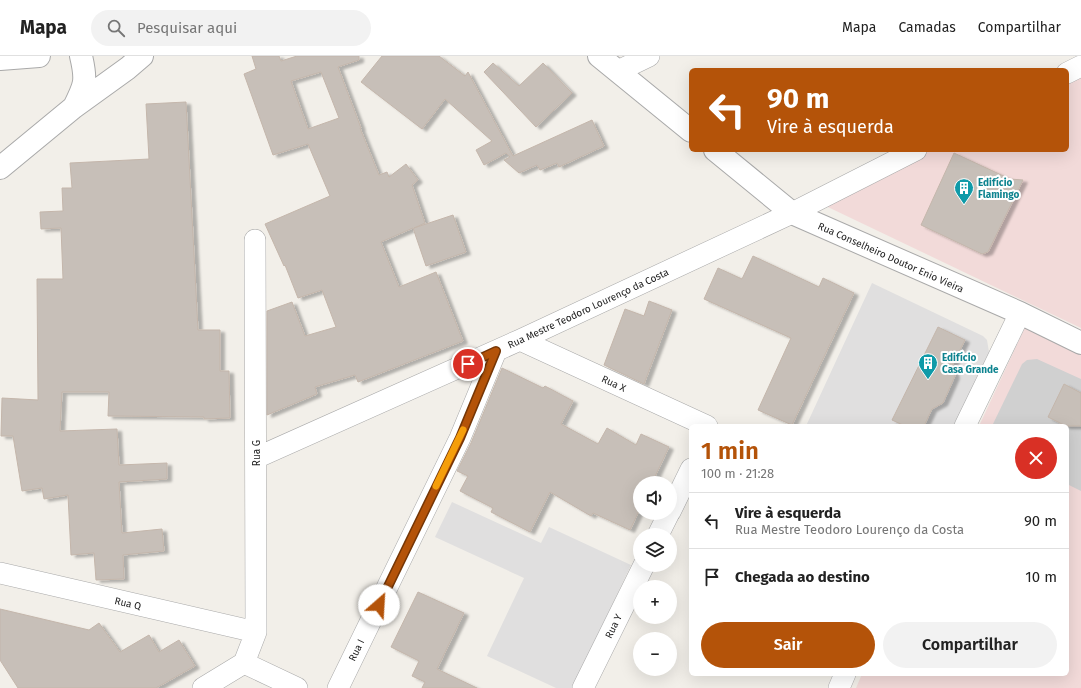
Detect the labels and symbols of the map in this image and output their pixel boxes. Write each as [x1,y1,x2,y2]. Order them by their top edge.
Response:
place label: Edifício Flamingo [978,176,1019,201]
building icon: Edifício Flamingo [953,177,975,205]
street label: Rua Conselheiro Doutor Enio Vieira [816,220,965,296]
street label: Rua Mestre Teodoro Lourenço da Costa [506,266,671,352]
pin [451,347,485,381]
place label: Edifício Casa Grande [942,351,999,376]
building icon: Edifício Casa Grande [917,352,939,380]
street label: Rua X [600,373,628,395]
street label: Rua G [251,440,263,466]
position arrow [358,584,400,626]
street label: Rua Q [113,595,142,613]
street label: Rua Y [603,612,625,641]
street label: Rua I [346,638,367,663]

